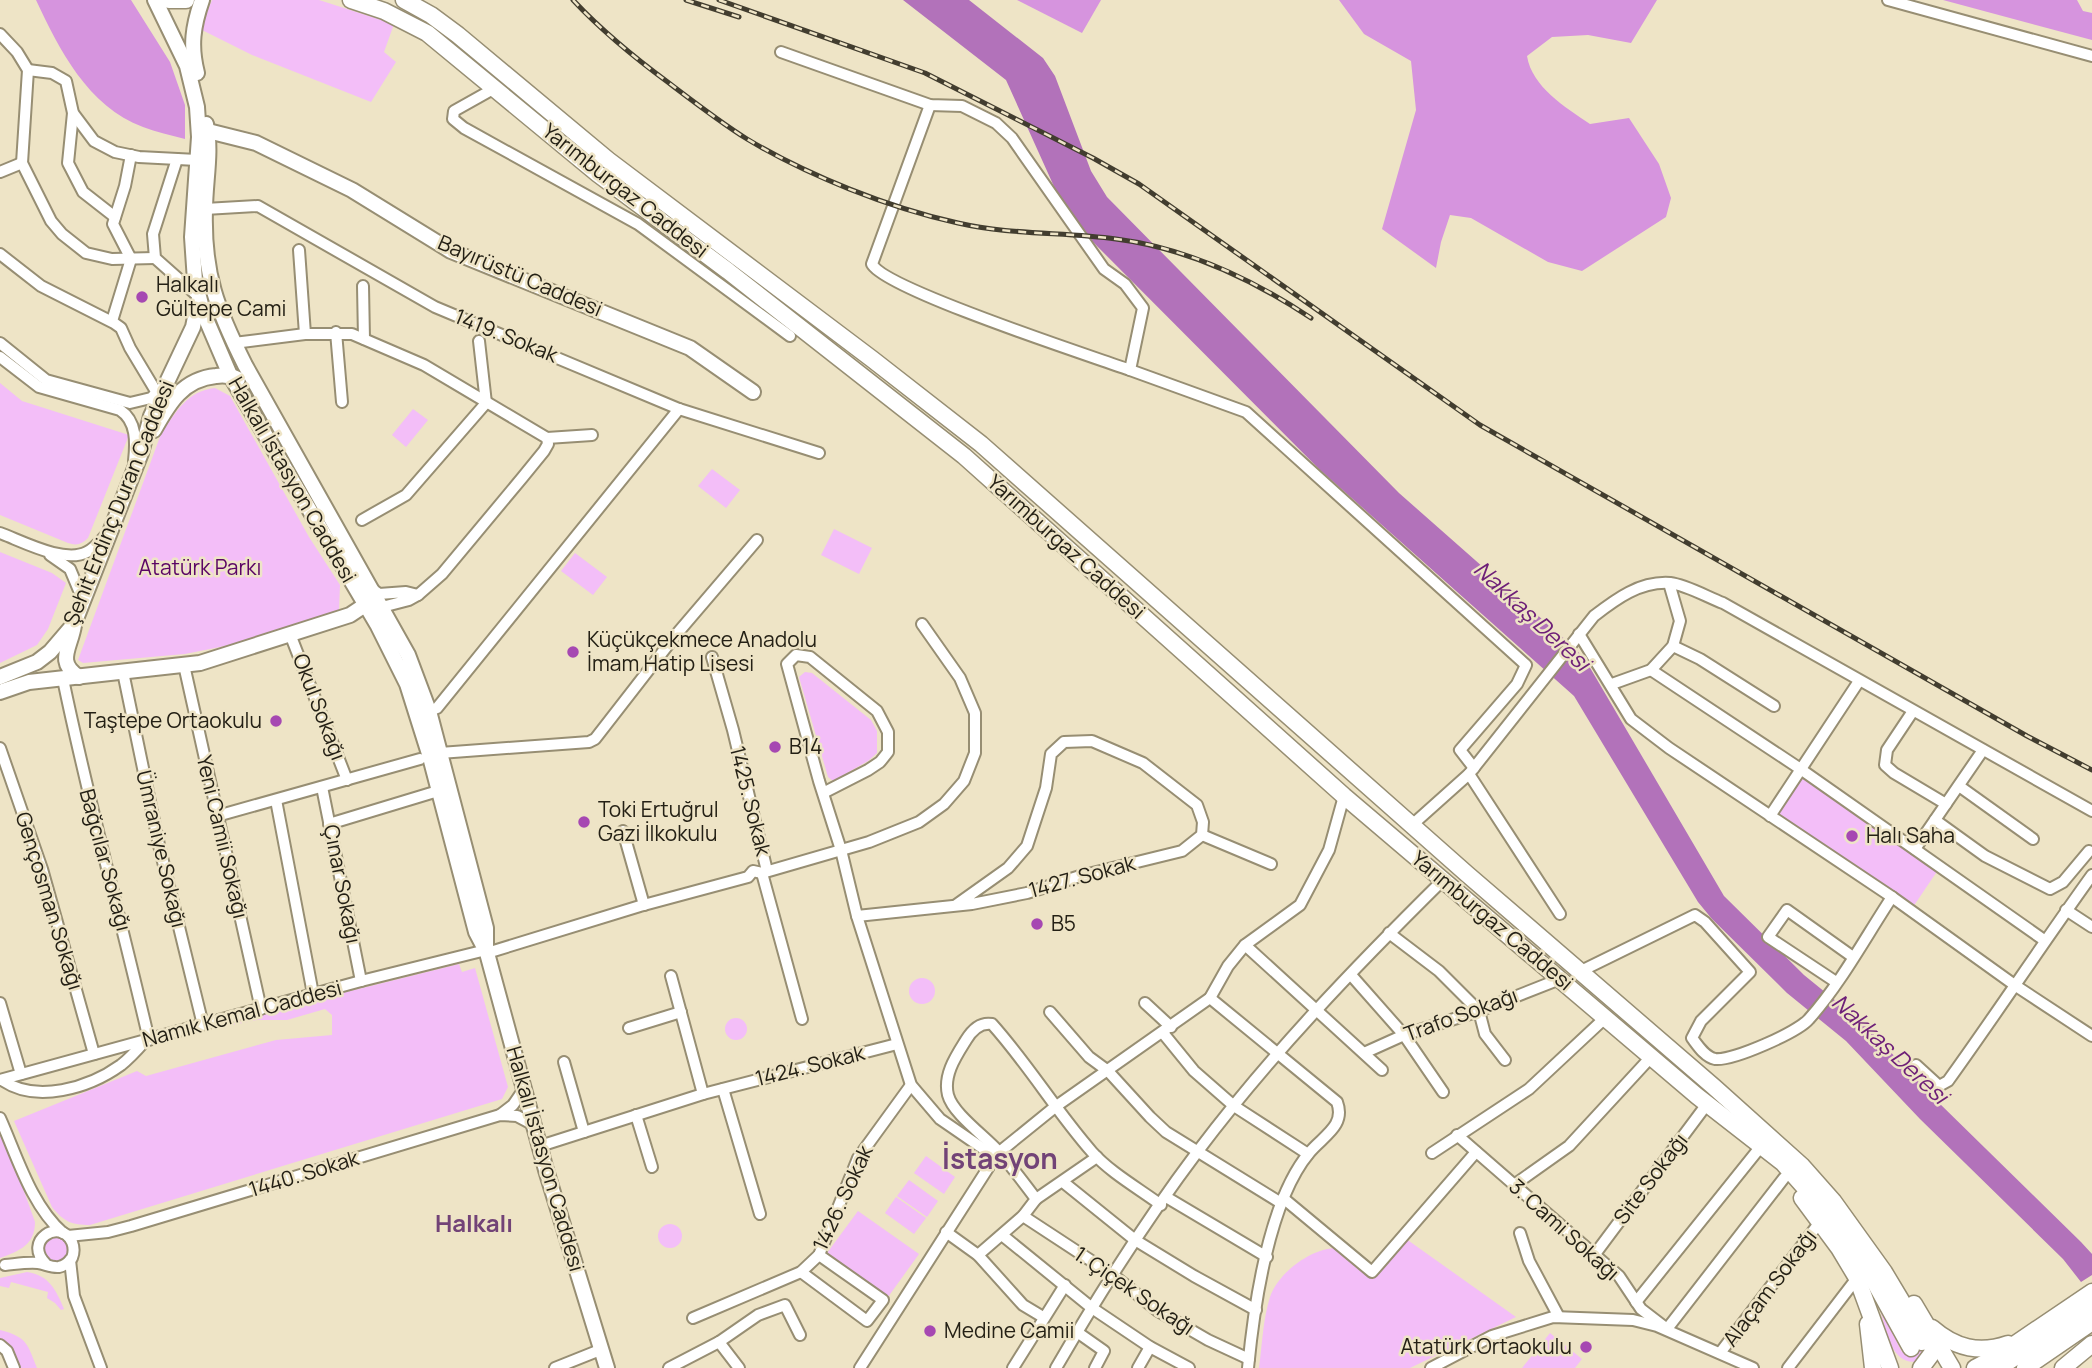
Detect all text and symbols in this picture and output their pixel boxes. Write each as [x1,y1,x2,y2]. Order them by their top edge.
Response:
street label: Yarımburgaz Caddesi [537,117,714,264]
street label: Bayırüstü Caddesi [434,228,607,322]
place label: Halkalı Gültepe Cami [156,270,286,322]
marker: Halkalı Gültepe Cami [134,289,150,305]
street label: 1419. Sokak [451,302,563,369]
street label: Halkalı İstasyon Caddesi [222,372,363,587]
street label: Şehit Erdinç Duran Caddesi [56,376,180,629]
street label: Yarımburgaz Caddesi [982,468,1152,625]
park label: Atatürk Parkı [139,553,261,581]
water label: Nakkaş Deresi [1467,553,1600,679]
place label: Küçükçekmece Anadolu İmam Hatip Lisesi [587,625,817,677]
marker: Küçükçekmece Anadolu İmam Hatip Lisesi [565,644,581,660]
street label: Okul Sokağı [287,649,353,764]
place label: Taştepe Ortaokulu [84,706,262,734]
marker: Taştepe Ortaokulu [268,713,284,729]
place label: B14 [789,732,822,760]
marker: B14 [767,739,783,755]
street label: 1425. Sokak [724,743,778,859]
street label: Yeni Camii Sokağı [191,752,255,921]
street label: Ümraniye Sokağı [130,767,194,930]
street label: Bağcılar Sokağı [74,785,138,934]
place label: Toki Ertuğrul Gazi İlkokulu [598,795,719,847]
street label: Gençosman Sokağı [10,808,90,993]
marker: Toki Ertuğrul Gazi İlkokulu [576,814,592,830]
place label: Halı Saha [1866,821,1955,849]
street label: Çınar Sokağı [318,822,368,946]
marker: Halı Saha [1844,828,1860,844]
street label: Yarımburgaz Caddesi [1406,844,1579,996]
street label: 1427. Sokak [1025,848,1139,904]
place label: B5 [1051,909,1076,937]
marker: B5 [1029,916,1045,932]
street label: Namık Kemal Caddesi [139,973,345,1053]
street label: Trafo Sokağı [1400,981,1521,1048]
water label: Nakkaş Deresi [1825,986,1958,1112]
street label: 1424. Sokak [752,1038,868,1092]
street label: Halkalı İstasyon Caddesi [500,1043,592,1275]
street label: Site Sokağı [1607,1127,1694,1230]
district label: İstasyon [942,1139,1058,1177]
street label: 1426. Sokak [806,1140,879,1255]
street label: 1440. Sokak [245,1143,363,1203]
street label: 3. Cami Sokağı [1503,1172,1626,1286]
district label: Halkalı [435,1206,513,1239]
street label: Alaçam Sokağı [1716,1223,1822,1352]
street label: 1. Çiçek Sokağı [1069,1239,1200,1341]
place label: Medine Camii [944,1316,1074,1344]
marker: Medine Camii [922,1323,938,1339]
place label: Atatürk Ortaokulu [1400,1332,1572,1360]
marker: Atatürk Ortaokulu [1578,1339,1594,1355]

